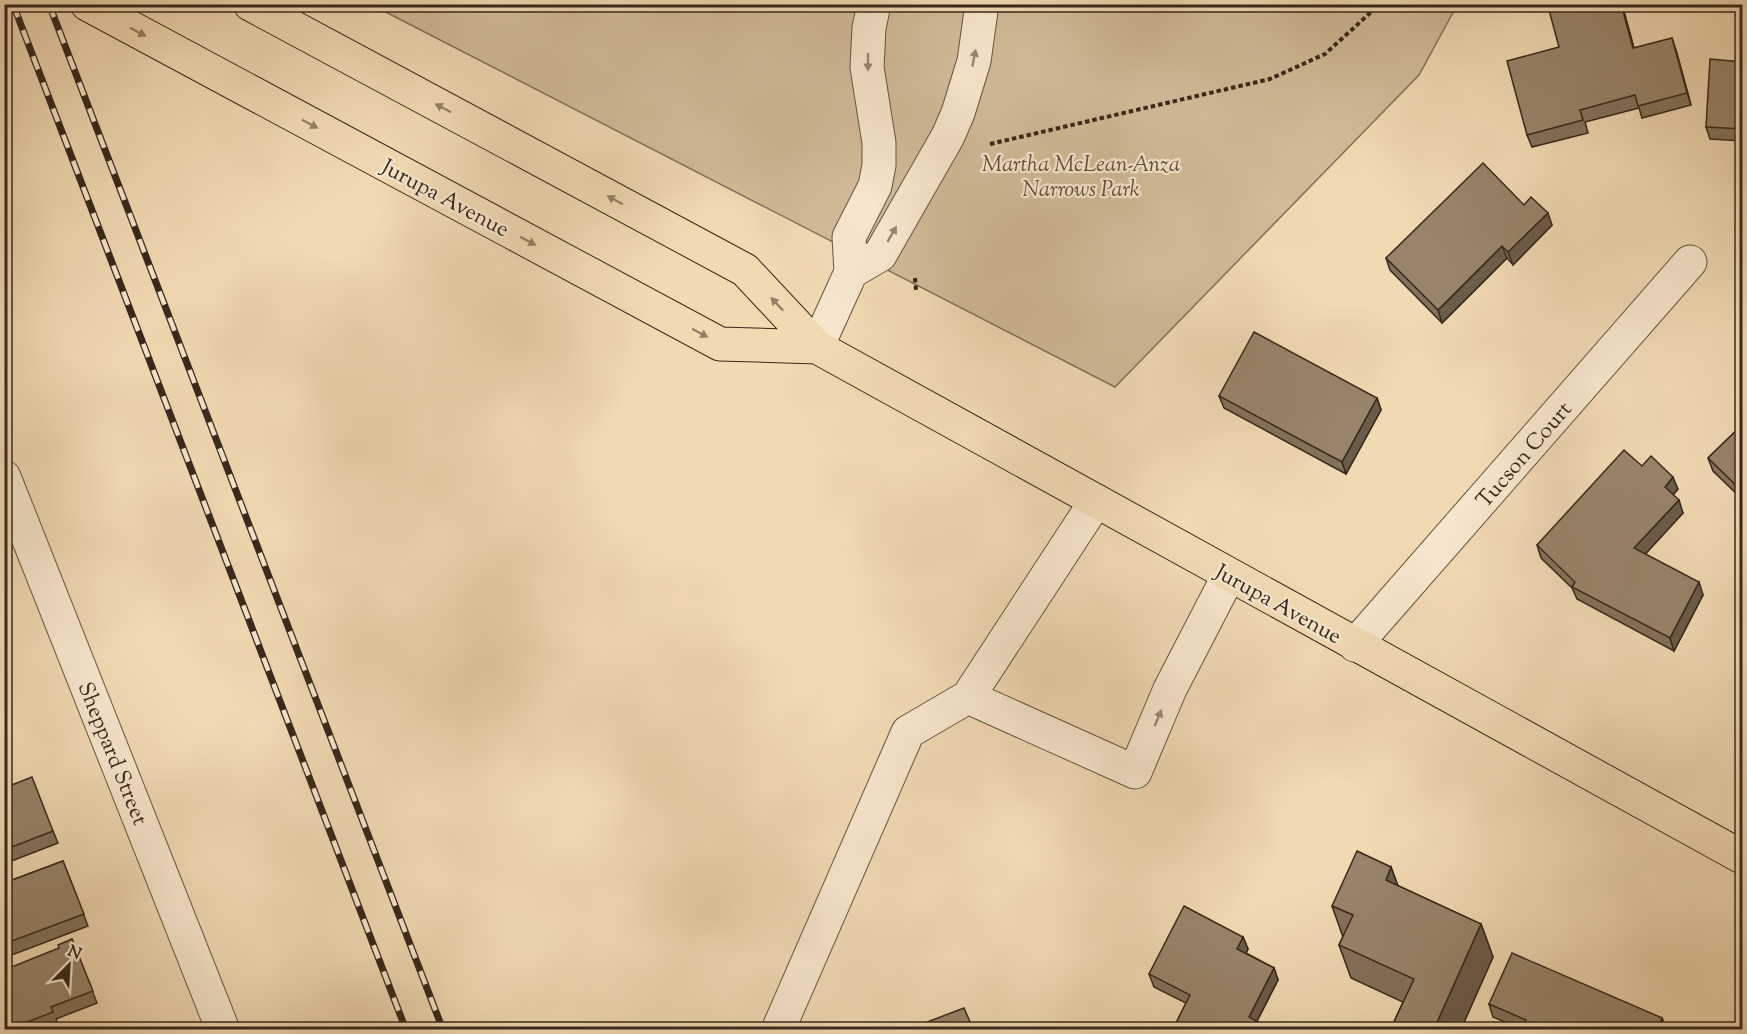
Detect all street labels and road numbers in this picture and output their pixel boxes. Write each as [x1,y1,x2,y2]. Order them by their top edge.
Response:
street label: Jurupa Avenue [374,152,514,247]
street label: Tucson Court [1470,395,1581,516]
street label: Jurupa Avenue [1207,557,1347,654]
street label: Sheppard Street [68,678,155,831]

